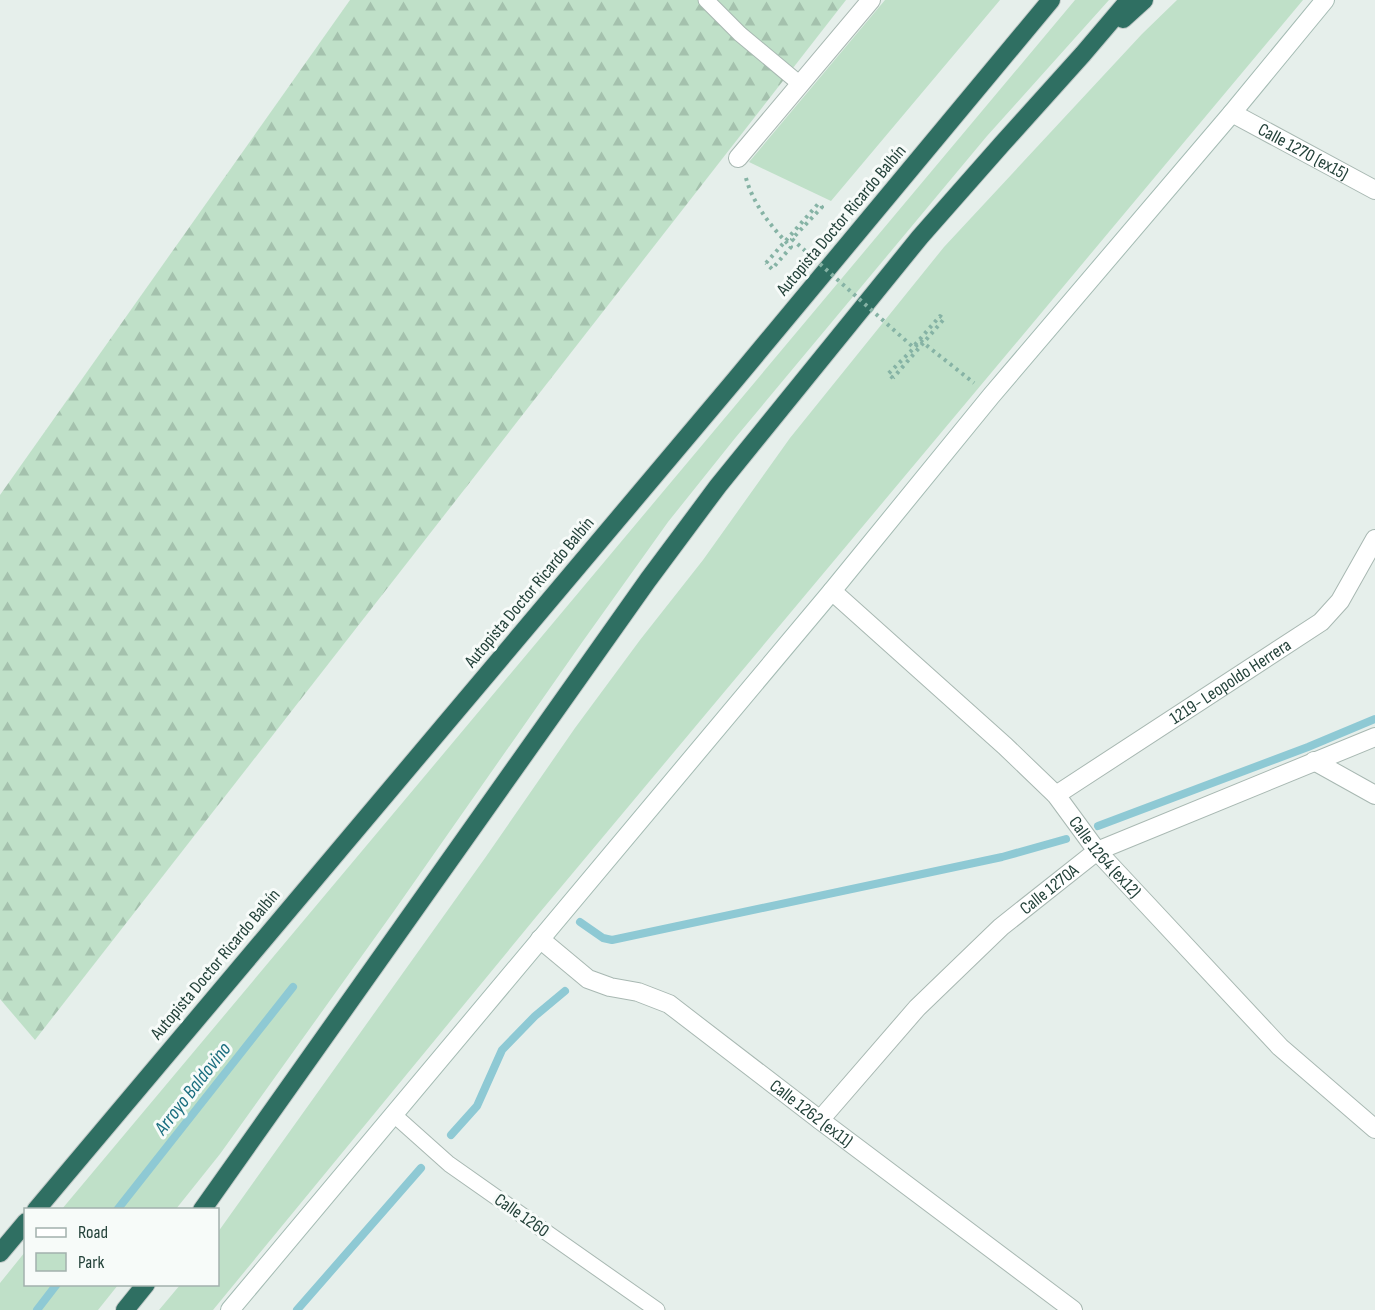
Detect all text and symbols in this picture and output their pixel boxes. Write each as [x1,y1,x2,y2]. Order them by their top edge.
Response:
street label: Calle 1270 (ex15) [1254,119,1352,185]
street label: Autopista Doctor Ricardo Balbín [772,141,910,301]
street label: Autopista Doctor Ricardo Balbín [460,513,598,673]
street label: 1219- Leopoldo Herrera [1166,634,1295,729]
street label: Calle 1264 (ex12) [1064,812,1145,902]
street label: Calle 1270A [1016,860,1083,919]
street label: Autopista Doctor Ricardo Balbín [146,885,284,1045]
water label: Arroyo Baldovino [149,1038,236,1140]
street label: Calle 1262 (ex11) [765,1075,857,1152]
street label: Calle 1260 [490,1189,553,1242]
legend [24,1208,219,1286]
text: Road [78,1222,108,1243]
text: Park [78,1252,104,1273]

